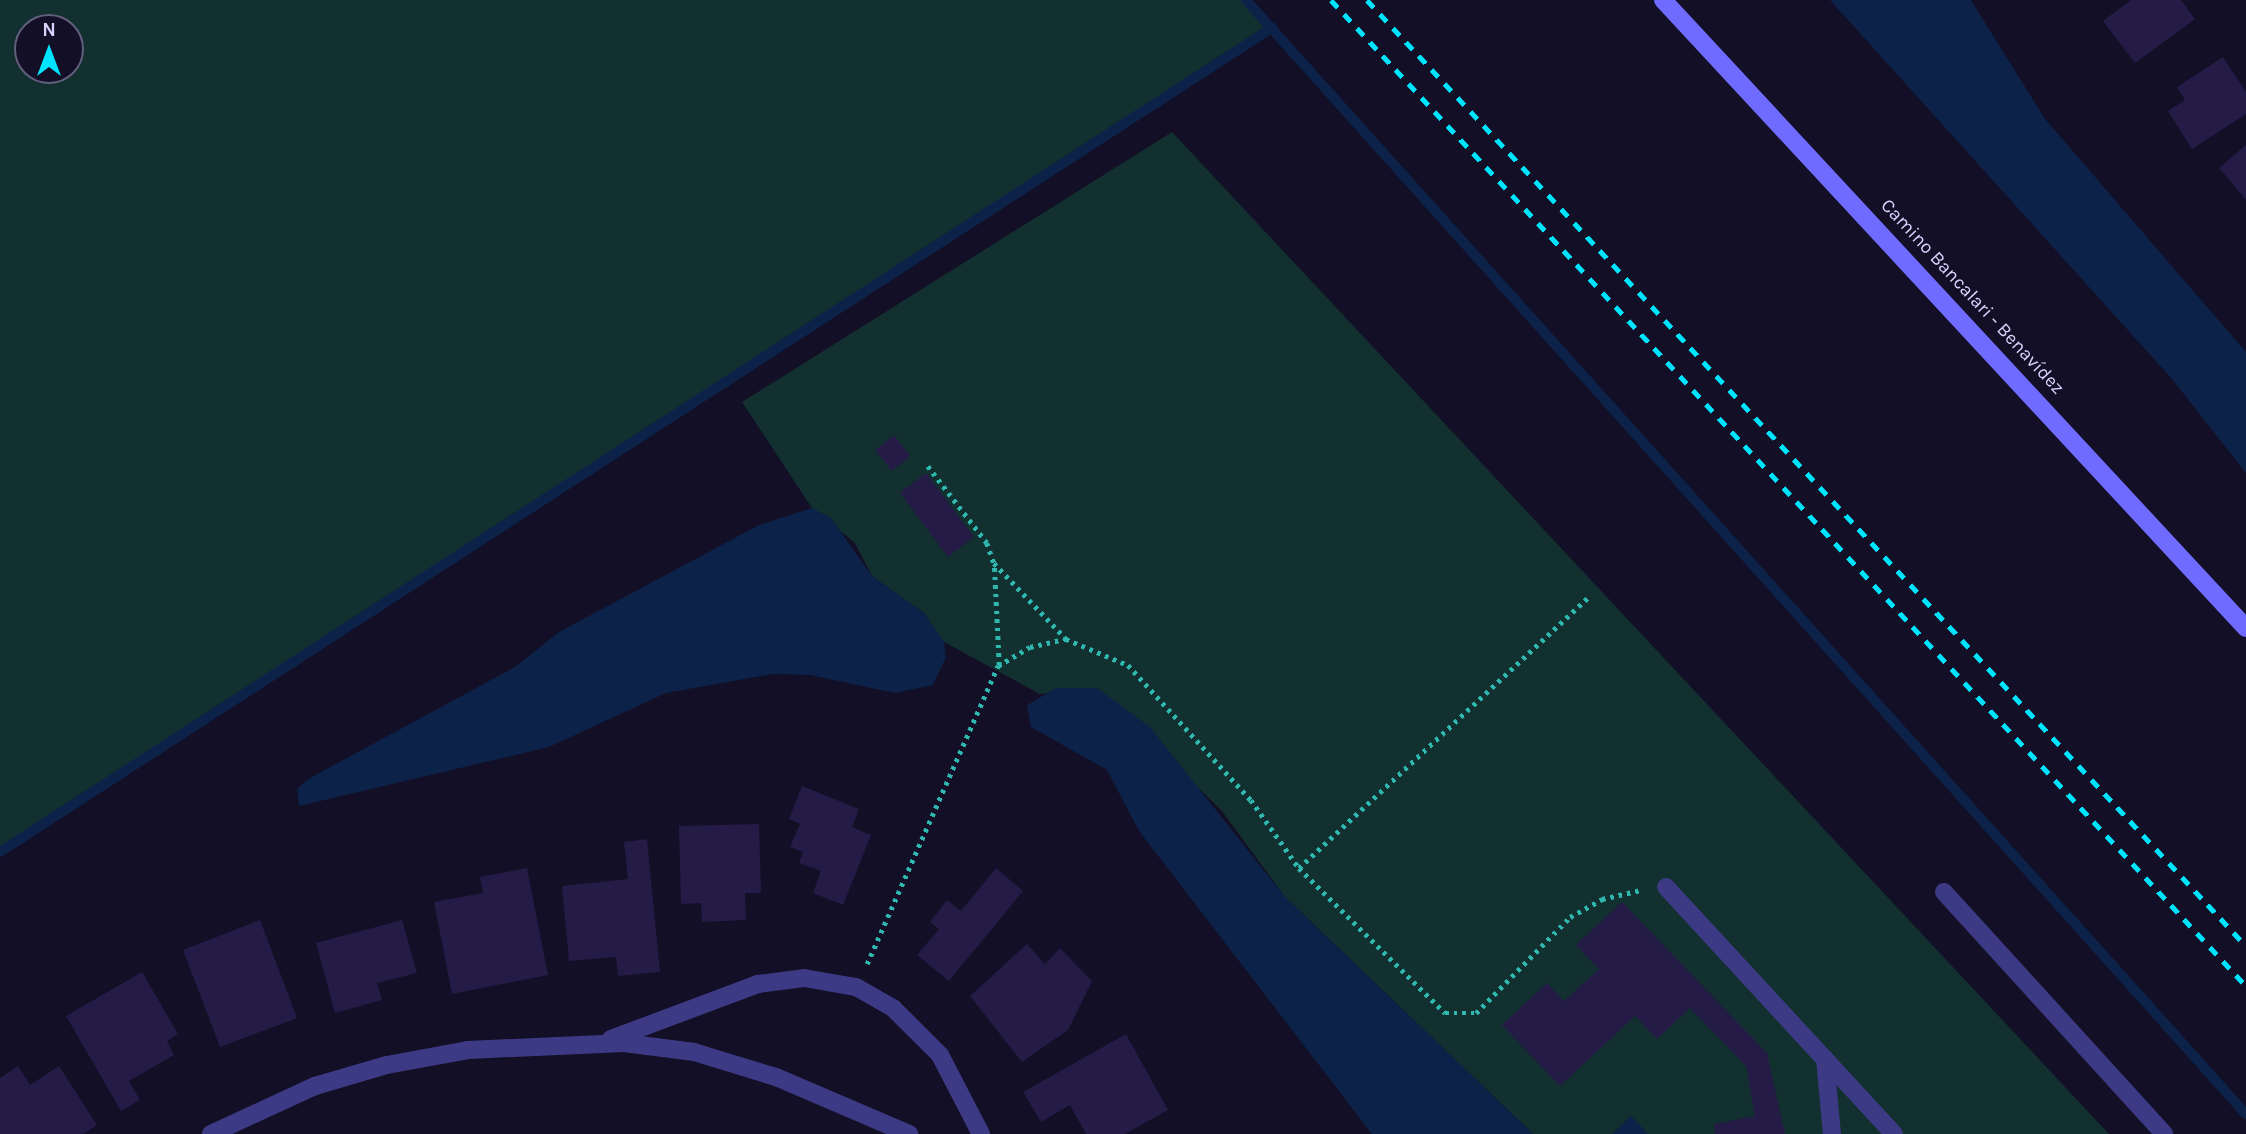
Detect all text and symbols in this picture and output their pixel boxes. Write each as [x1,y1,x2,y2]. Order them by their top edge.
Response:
north arrow [14,14,84,84]
text: N [42,19,56,41]
street label: Camino Bancalari - Benavídez [1875,195,2069,399]

